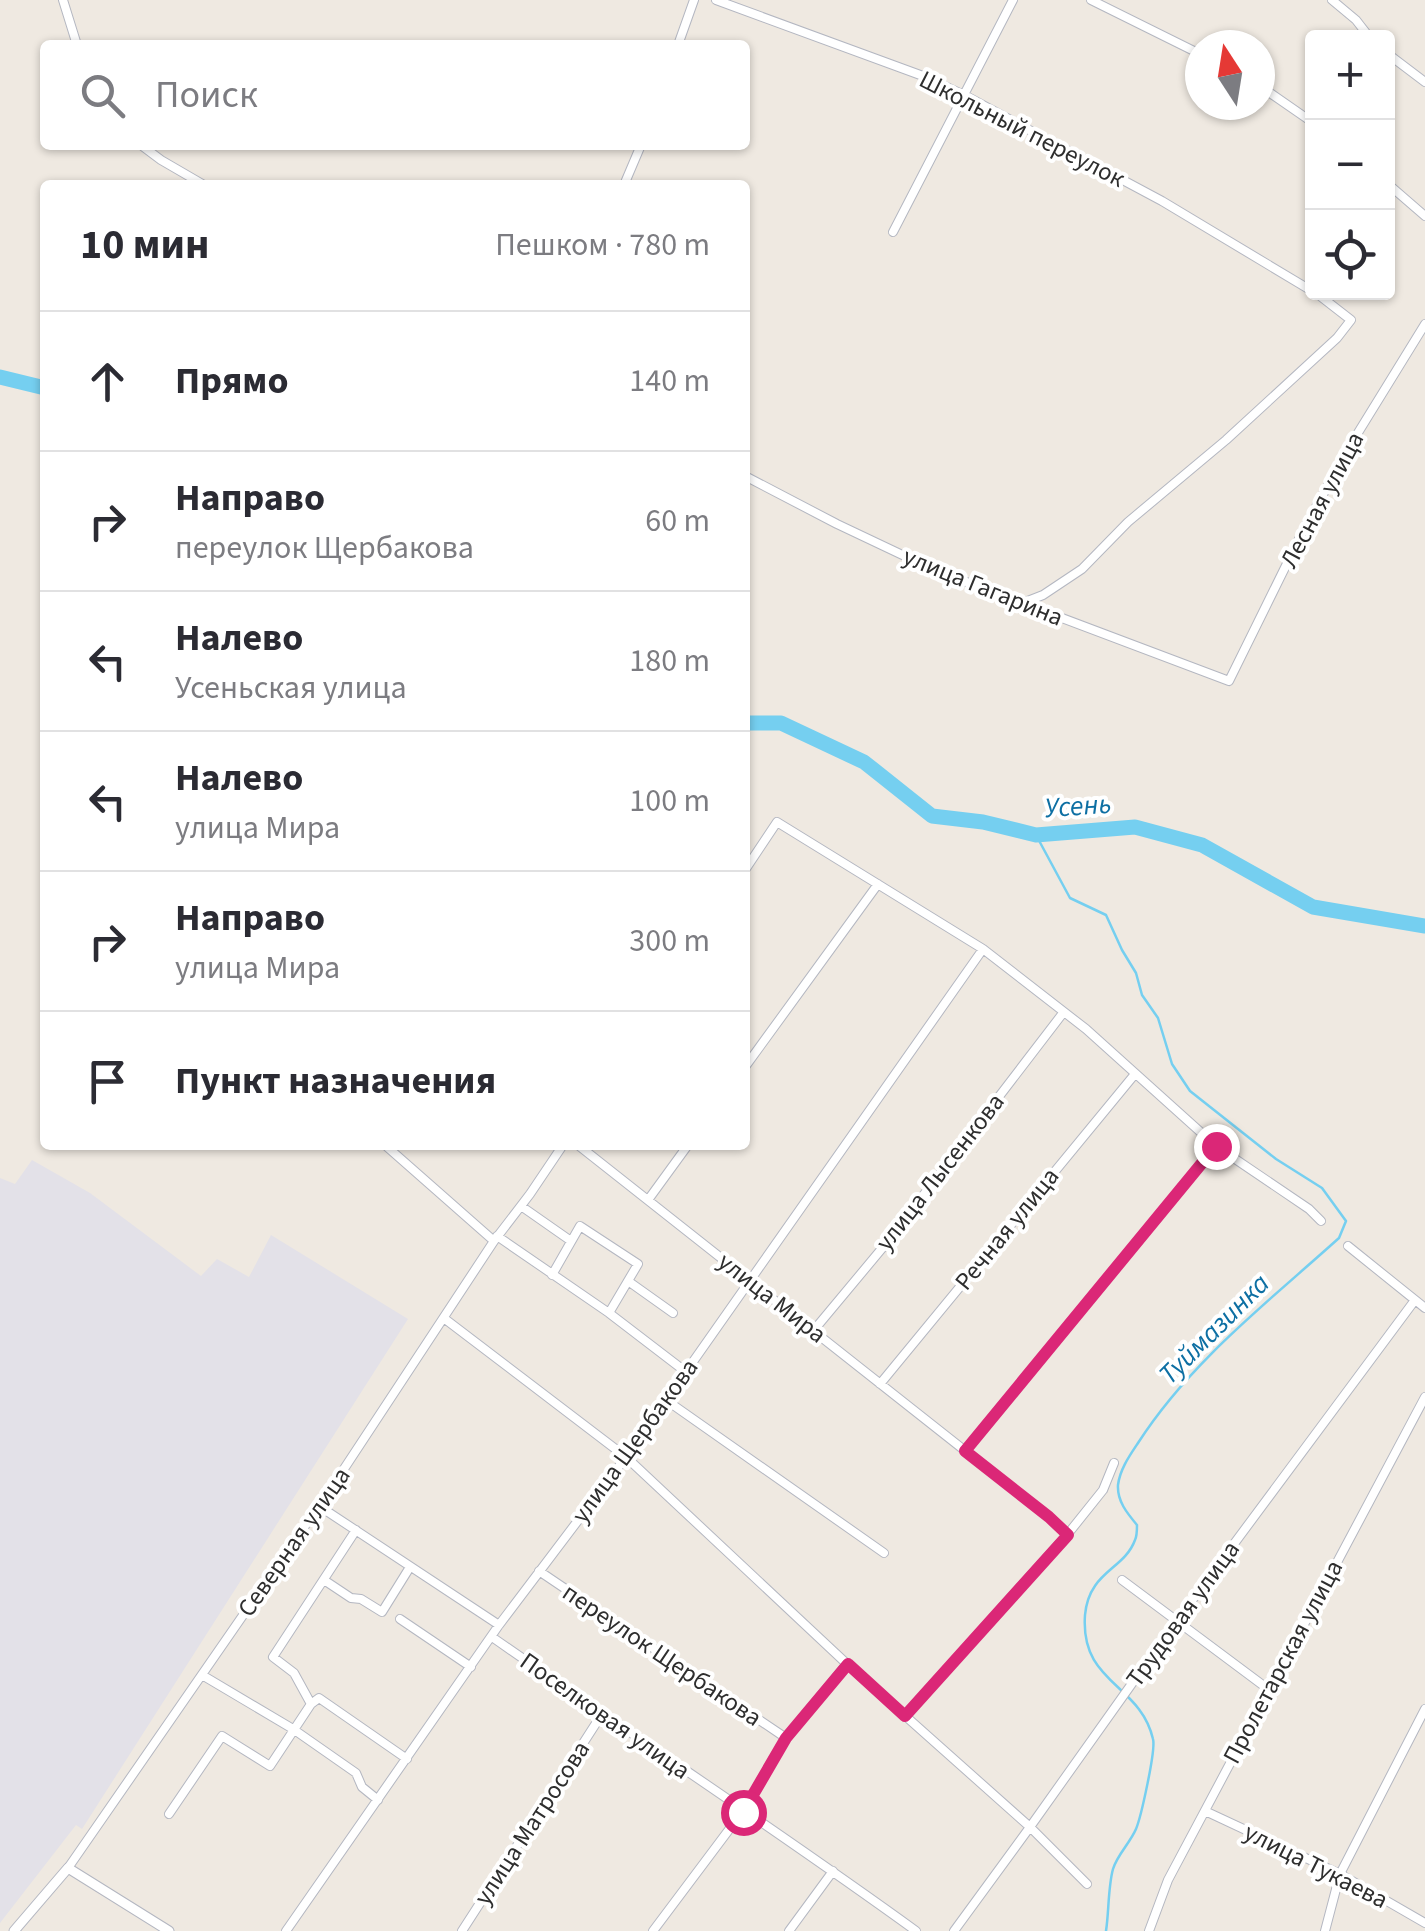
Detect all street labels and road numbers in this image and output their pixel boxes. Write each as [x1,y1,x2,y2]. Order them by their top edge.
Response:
street label: Школьный переулок [913,62,1132,197]
street label: Лесная улица [1271,426,1373,574]
street label: улица Гагарина [897,538,1069,636]
street label: улица Лысенкова [867,1086,1013,1258]
street label: Речная улица [946,1160,1068,1298]
street label: улица Мира [710,1244,834,1352]
street label: улица Щербакова [563,1351,707,1531]
street label: Северная улица [229,1460,359,1624]
street label: Трудовая улица [1118,1533,1248,1695]
street label: Пролетарская улица [1214,1554,1352,1770]
street label: переулок Щербакова [555,1575,769,1735]
street label: Поселковая улица [513,1644,697,1788]
street label: улица Матросова [465,1734,599,1912]
street label: улица Тукаева [1238,1814,1394,1918]

